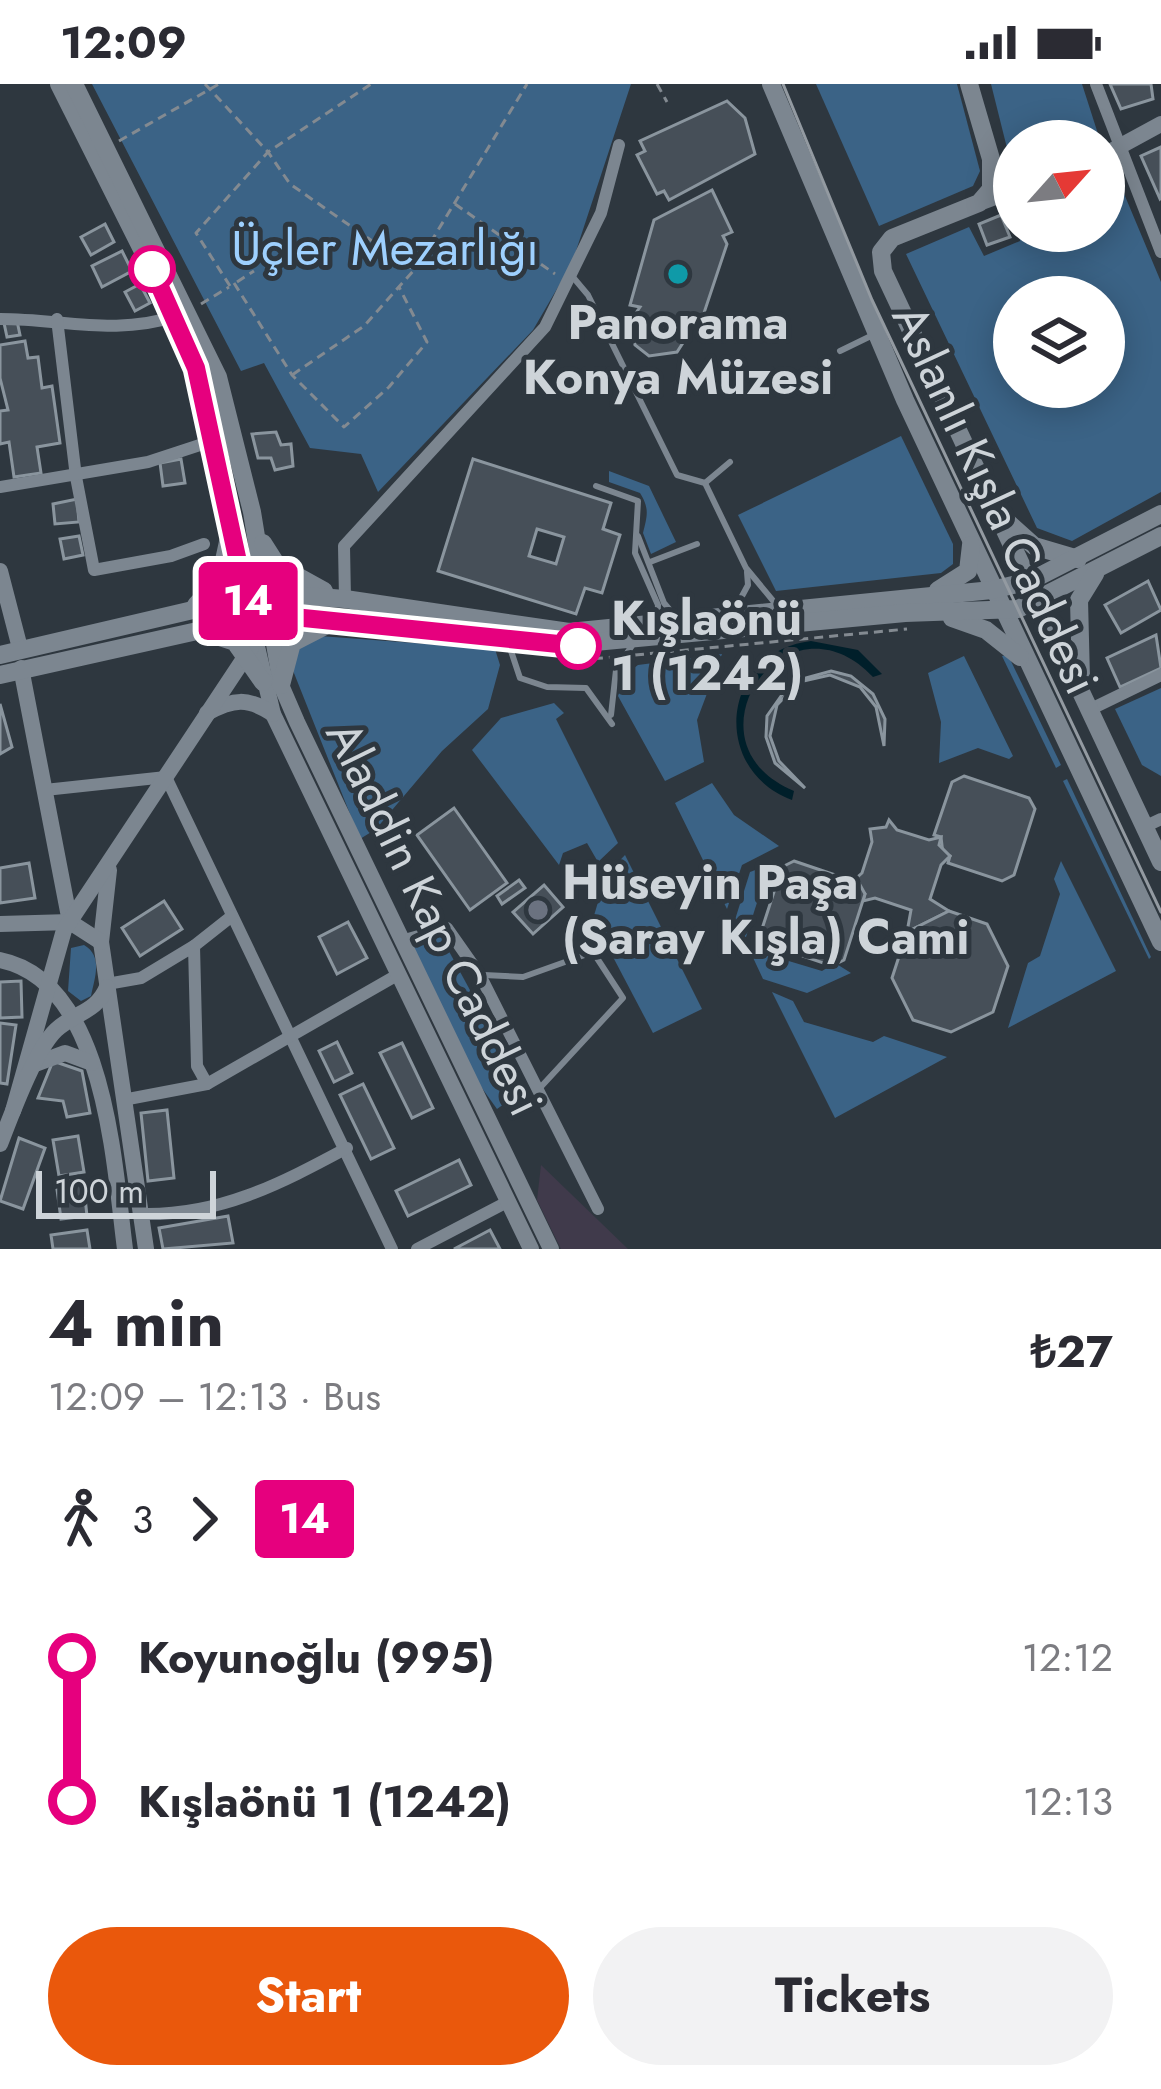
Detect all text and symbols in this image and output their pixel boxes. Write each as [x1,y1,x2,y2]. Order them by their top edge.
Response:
text: 12:09 [60,10,187,75]
north arrow [993,120,1125,252]
map controls [993,120,1125,408]
park label: Üçler Mezarlığı [231,214,539,283]
unlabelled marker [130,247,174,291]
marker: Panorama Konya Müzesi [665,261,691,287]
button: layers [993,276,1125,408]
place label: Panorama Konya Müzesi [523,288,833,412]
street label: Aslanlı Kışla Caddesi [875,293,1116,705]
line badge: 14 [194,562,302,640]
text: 14 [223,570,273,631]
place label: Kışlaönü 1 (1242) [611,584,803,708]
marker: Kışlaönü 1 (1242) [556,624,600,668]
street label: Aladdin Kap Caddesi [309,709,560,1127]
place label: Hüseyin Paşa (Saray Kışla) Cami [562,848,969,972]
marker: Hüseyin Paşa (Saray Kışla) Cami [525,897,551,923]
scale bar [36,1165,216,1218]
text: 100 m [54,1168,144,1215]
text: 4 min [48,1275,224,1371]
text: ₺27 [1031,1319,1113,1384]
text: 12:09 – 12:13 · Bus [48,1368,381,1425]
icon: walk [48,1486,114,1552]
icon: forward [171,1486,237,1552]
text: 14 [279,1488,330,1549]
text: 3 [132,1491,153,1548]
text: Koyunoğlu (995) [138,1625,495,1690]
text: 12:12 [1022,1629,1113,1686]
text: Kışlaönü 1 (1242) [138,1769,511,1834]
text: 12:13 [1023,1773,1113,1830]
button: Start [48,1927,569,2065]
button: Tickets [593,1927,1113,2065]

